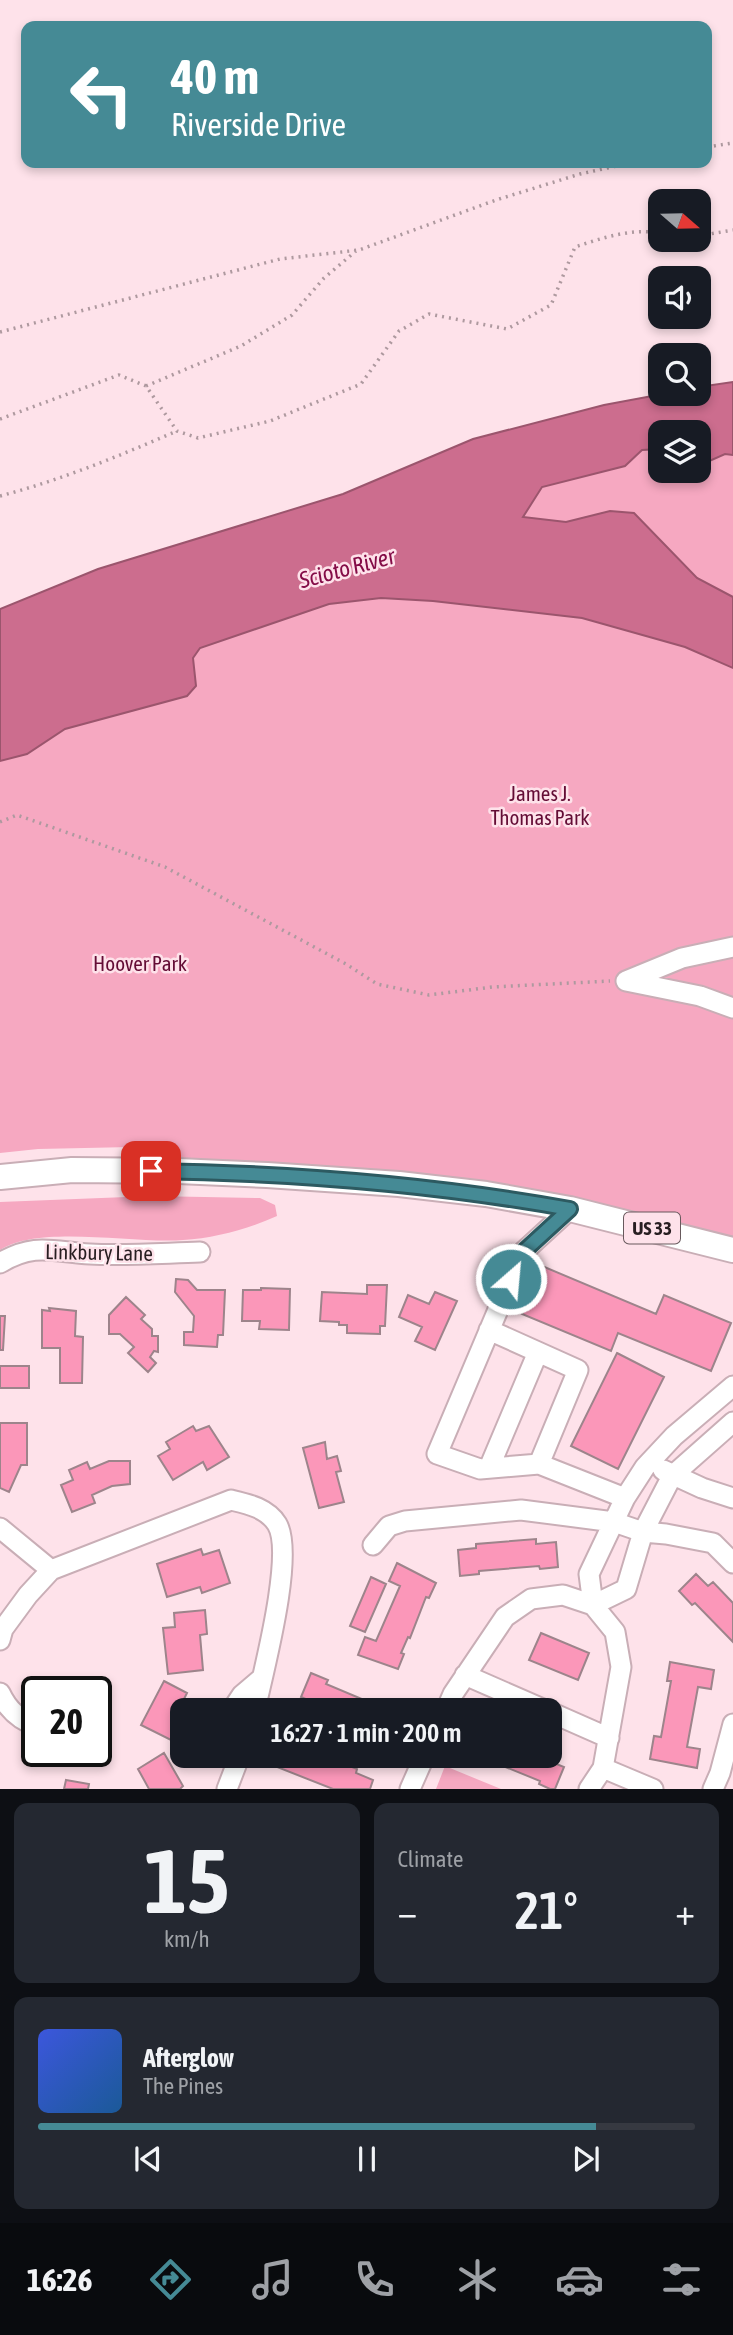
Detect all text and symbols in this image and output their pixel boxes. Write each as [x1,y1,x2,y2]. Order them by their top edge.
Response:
text: 40 m [171,48,259,104]
icon: left [56,49,147,140]
text: Riverside Drive [171,106,346,143]
north arrow [648,189,710,252]
map controls [648,189,711,483]
button: sound [648,266,711,329]
button: search [648,343,711,406]
button: layers [648,420,711,483]
water label: Scioto River [295,542,399,593]
park label: James J. Thomas Park [490,781,590,829]
park label: Hoover Park [93,951,187,975]
pin [121,1141,181,1201]
icon: arrive [132,1152,170,1190]
road number: US 33 [624,1212,680,1244]
street label: Linkbury Lane [45,1239,153,1265]
position arrow [474,1242,548,1316]
speed limit sign: 20 [21,1676,112,1767]
text: 16:27 · 1 min · 200 m [271,1718,461,1748]
text: 15 [144,1828,230,1932]
text: Climate [398,1846,463,1872]
text: 21° [515,1880,578,1940]
text: − [398,1890,417,1933]
text: + [675,1890,695,1933]
text: km/h [164,1926,210,1952]
text: Afterglow [143,2043,234,2073]
text: The Pines [143,2073,223,2099]
icon: previous [129,2140,167,2178]
icon: pause [348,2140,386,2178]
icon: next [567,2140,605,2178]
icon: directions [146,2255,195,2304]
icon: music [248,2255,297,2304]
icon: phone [350,2255,399,2304]
icon: climate [453,2255,502,2304]
icon: car [555,2255,604,2304]
icon: filters [657,2255,706,2304]
text: 16:26 [27,2261,93,2298]

